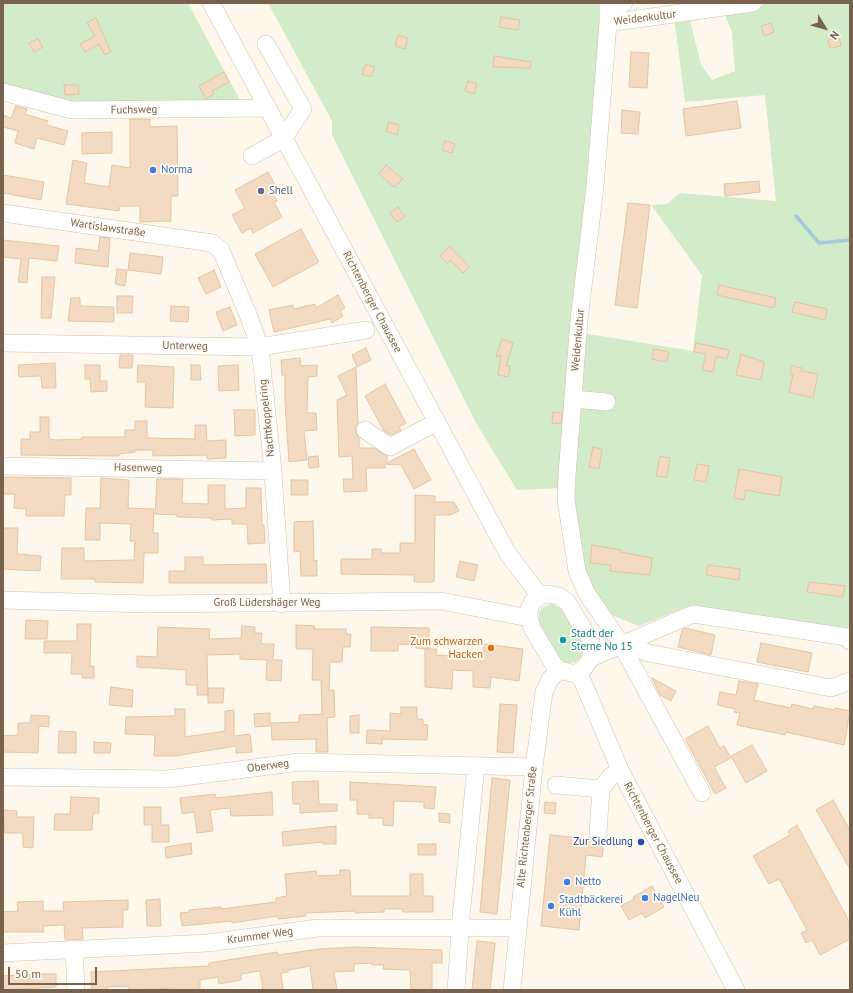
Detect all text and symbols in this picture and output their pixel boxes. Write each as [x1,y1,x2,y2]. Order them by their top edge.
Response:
street label: Weidenkultur [613,8,677,28]
north arrow [805,8,845,48]
text: N [827,28,842,42]
street label: Fuchsweg [111,103,157,117]
place label: Norma [161,163,192,177]
marker: Norma [148,165,158,175]
place label: Shell [269,184,293,198]
marker: Shell [256,186,266,196]
street label: Wartislawstraße [70,216,146,240]
street label: Richtenberger Chaussee [340,249,404,355]
street label: Weidenkultur [569,308,587,372]
street label: Unterweg [162,339,208,353]
street label: Nachtkoppelring [256,379,278,457]
street label: Hasenweg [114,461,162,475]
street label: Groß Lüdershäger Weg [214,596,320,610]
place label: Stadt der Sterne No 15 [571,627,633,653]
place label: Zum schwarzen Hacken [410,635,483,661]
marker: Stadt der Sterne No 15 [558,635,568,645]
marker: Zum schwarzen Hacken [486,643,496,653]
street label: Oberweg [246,757,290,775]
street label: Alte Richtenberger Straße [514,766,540,888]
street label: Richtenberger Chaussee [621,780,685,886]
place label: Zur Siedlung [573,835,633,849]
marker: Zur Siedlung [636,837,646,847]
place label: Netto [575,875,601,889]
marker: Netto [562,877,572,887]
place label: NagelNeu [653,891,699,905]
place label: Stadtbäckerei Kühl [559,893,623,919]
marker: NagelNeu [640,893,650,903]
marker: Stadtbäckerei Kühl [546,901,556,911]
street label: Krummer Weg [226,925,294,947]
scale bar [10,959,99,985]
text: 50 m [15,966,41,981]

